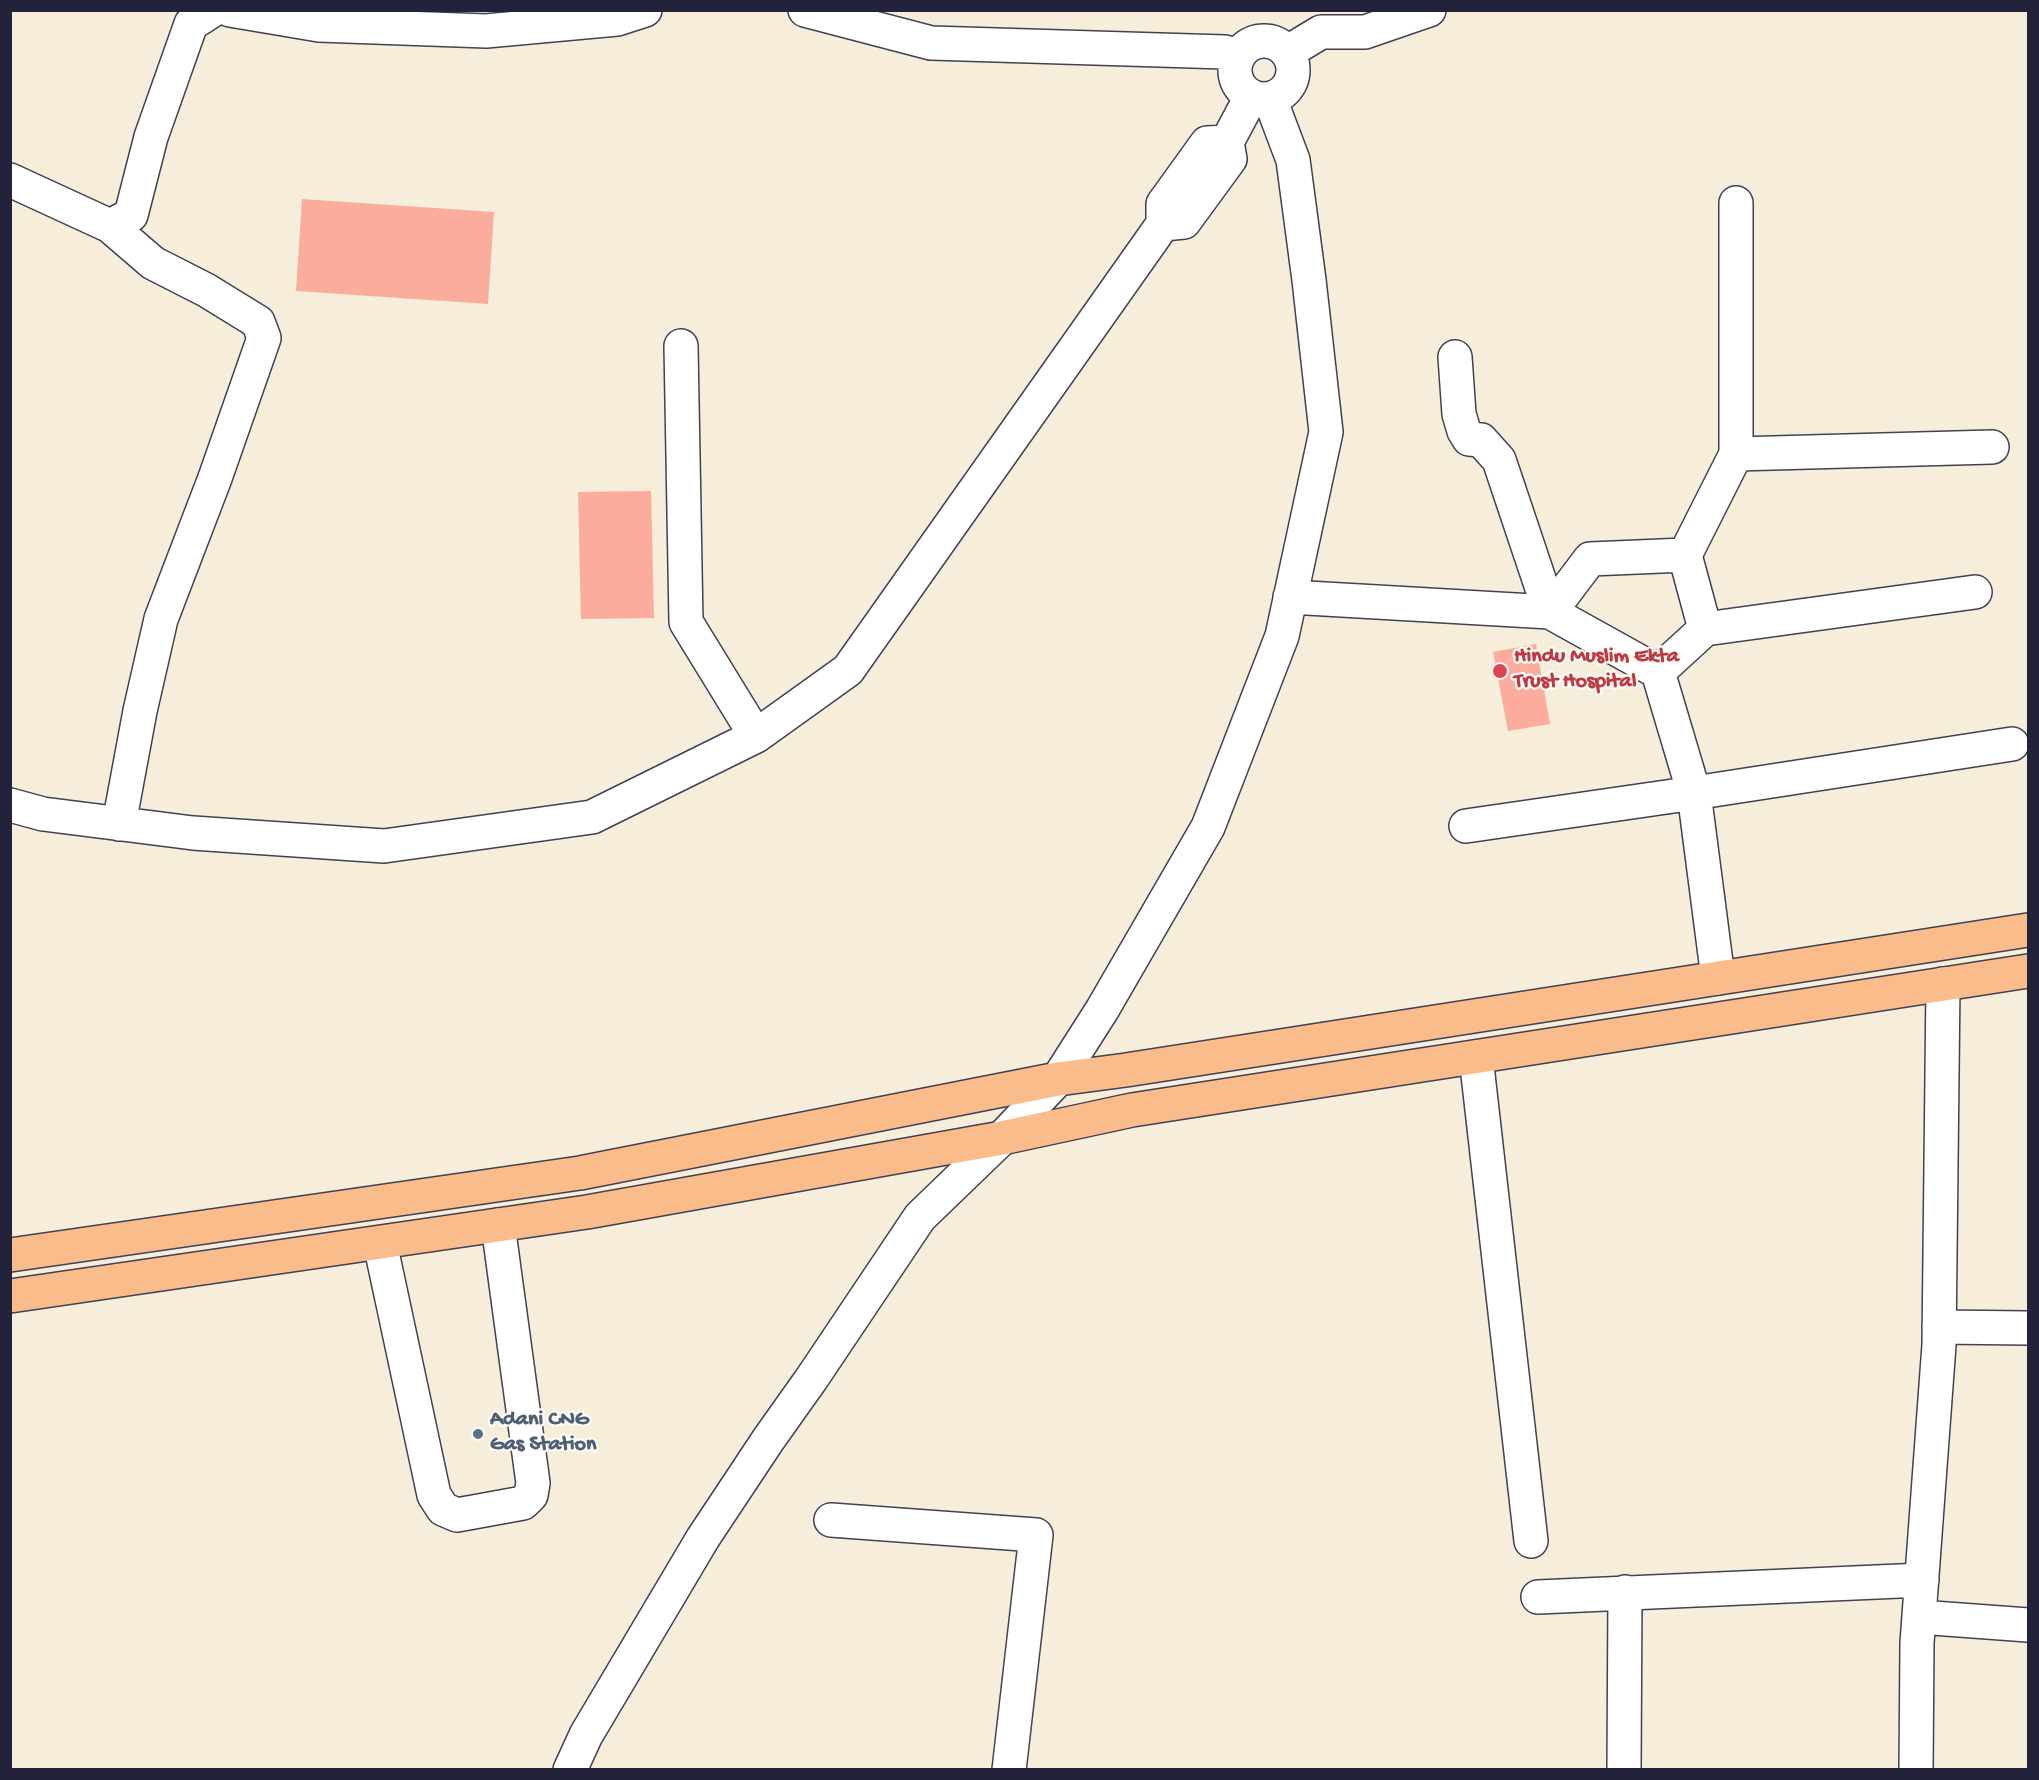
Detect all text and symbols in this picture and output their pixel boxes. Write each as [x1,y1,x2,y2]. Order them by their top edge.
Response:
place label: Hindu Muslim Ekta Trust Hospital [1514,645,1679,696]
marker: Hindu Muslim Ekta Trust Hospital [1491,662,1509,680]
place label: Adani CNG Gas Station [490,1408,596,1460]
marker: Adani CNG Gas Station [471,1427,485,1441]

